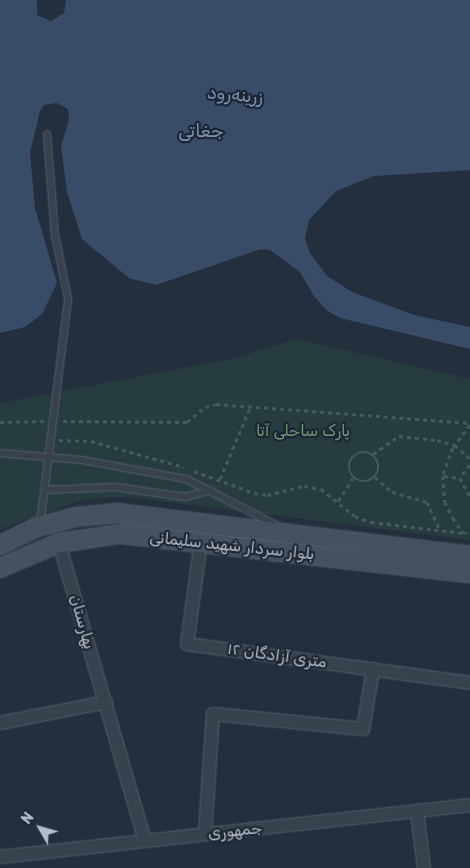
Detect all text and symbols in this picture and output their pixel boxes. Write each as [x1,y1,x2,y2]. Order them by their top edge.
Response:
water label: زرینه‌رود [206,82,264,108]
water label: جغاتی [178,120,224,142]
park label: پارک ساحلی آتا [256,421,350,441]
street label: بلوار سردار شهید سلیمانی [149,528,315,564]
street label: بهارستان [65,593,99,651]
street label: ۱۲ متری آزادگان [226,640,328,672]
north arrow [15,803,65,853]
text: N [18,809,38,828]
street label: جمهوری [207,819,263,843]

